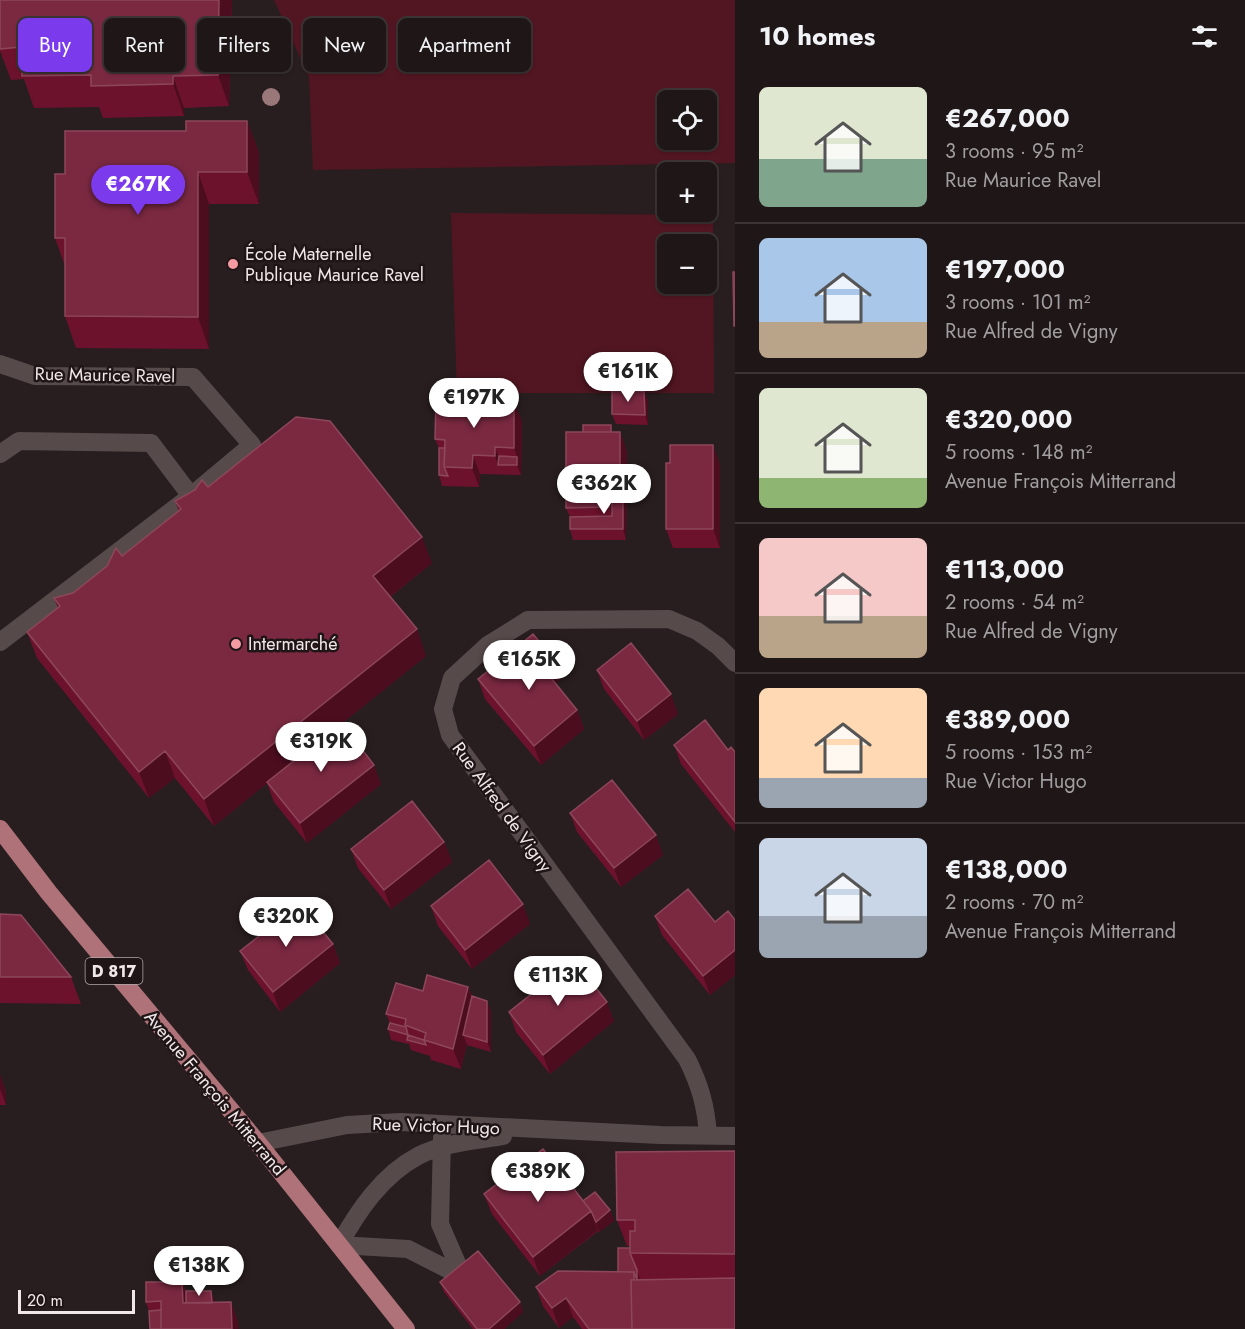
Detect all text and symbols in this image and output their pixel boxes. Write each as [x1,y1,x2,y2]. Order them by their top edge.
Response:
text: 10 homes [759,17,875,55]
chip: Buy [18,18,92,72]
chip: Rent [104,18,185,72]
chip: Filters [197,18,291,72]
chip: New [303,18,386,72]
chip: Apartment [398,18,531,72]
icon: filters [1188,20,1221,53]
map controls [657,90,717,294]
button: locate [657,90,717,150]
text: €267,000 [945,99,1070,137]
icon: home [807,111,879,183]
text: 3 rooms · 95 m² [945,137,1083,166]
button: + [657,162,717,222]
pin: €267K [96,165,180,216]
text: Rue Maurice Ravel [945,166,1101,195]
text: €267K [105,170,171,199]
button: − [657,234,717,294]
place label: École Maternelle Publique Maurice Ravel [245,241,424,288]
text: €197,000 [945,250,1065,288]
marker: École Maternelle Publique Maurice Ravel [226,257,240,271]
icon: home [807,262,879,334]
text: 3 rooms · 101 m² [945,288,1091,317]
text: Rue Alfred de Vigny [945,317,1117,346]
pin: €161K [586,352,670,403]
text: €161K [598,357,658,386]
street label: Rue Maurice Ravel [34,361,176,389]
pin: €197K [432,378,516,429]
text: €197K [443,383,505,412]
text: €320,000 [945,400,1073,438]
icon: home [807,412,879,484]
text: 5 rooms · 148 m² [945,438,1092,467]
pin: €362K [562,464,646,515]
text: Avenue François Mitterrand [945,467,1176,496]
text: €362K [571,469,637,498]
text: €113,000 [945,550,1064,588]
icon: home [807,562,879,634]
text: 2 rooms · 54 m² [945,588,1084,617]
text: Rue Alfred de Vigny [945,617,1117,646]
place label: Intermarché [248,631,338,657]
marker: Intermarché [229,637,243,651]
pin: €165K [487,640,571,691]
text: €165K [497,645,561,674]
text: €389,000 [945,700,1070,738]
icon: home [807,712,879,784]
pin: €319K [279,722,363,773]
text: €319K [289,727,353,756]
street label: Rue Alfred de Vigny [446,737,558,877]
text: 5 rooms · 153 m² [945,738,1092,767]
text: Rue Victor Hugo [945,767,1087,796]
text: €138,000 [945,850,1067,888]
icon: home [807,862,879,934]
text: 2 rooms · 70 m² [945,888,1083,917]
pin: €320K [244,897,328,948]
text: €320K [253,902,319,931]
text: Avenue François Mitterrand [945,917,1176,946]
pin: €113K [516,956,600,1007]
road number: D 817 [86,958,142,984]
text: €113K [528,961,588,990]
street label: Avenue François Mitterrand [138,1005,292,1181]
street label: Rue Victor Hugo [372,1111,500,1141]
pin: €389K [496,1152,580,1203]
text: €389K [505,1157,571,1186]
pin: €138K [157,1246,241,1297]
text: €138K [168,1251,230,1280]
scale bar [18,1287,135,1314]
text: 20 m [27,1289,63,1312]

